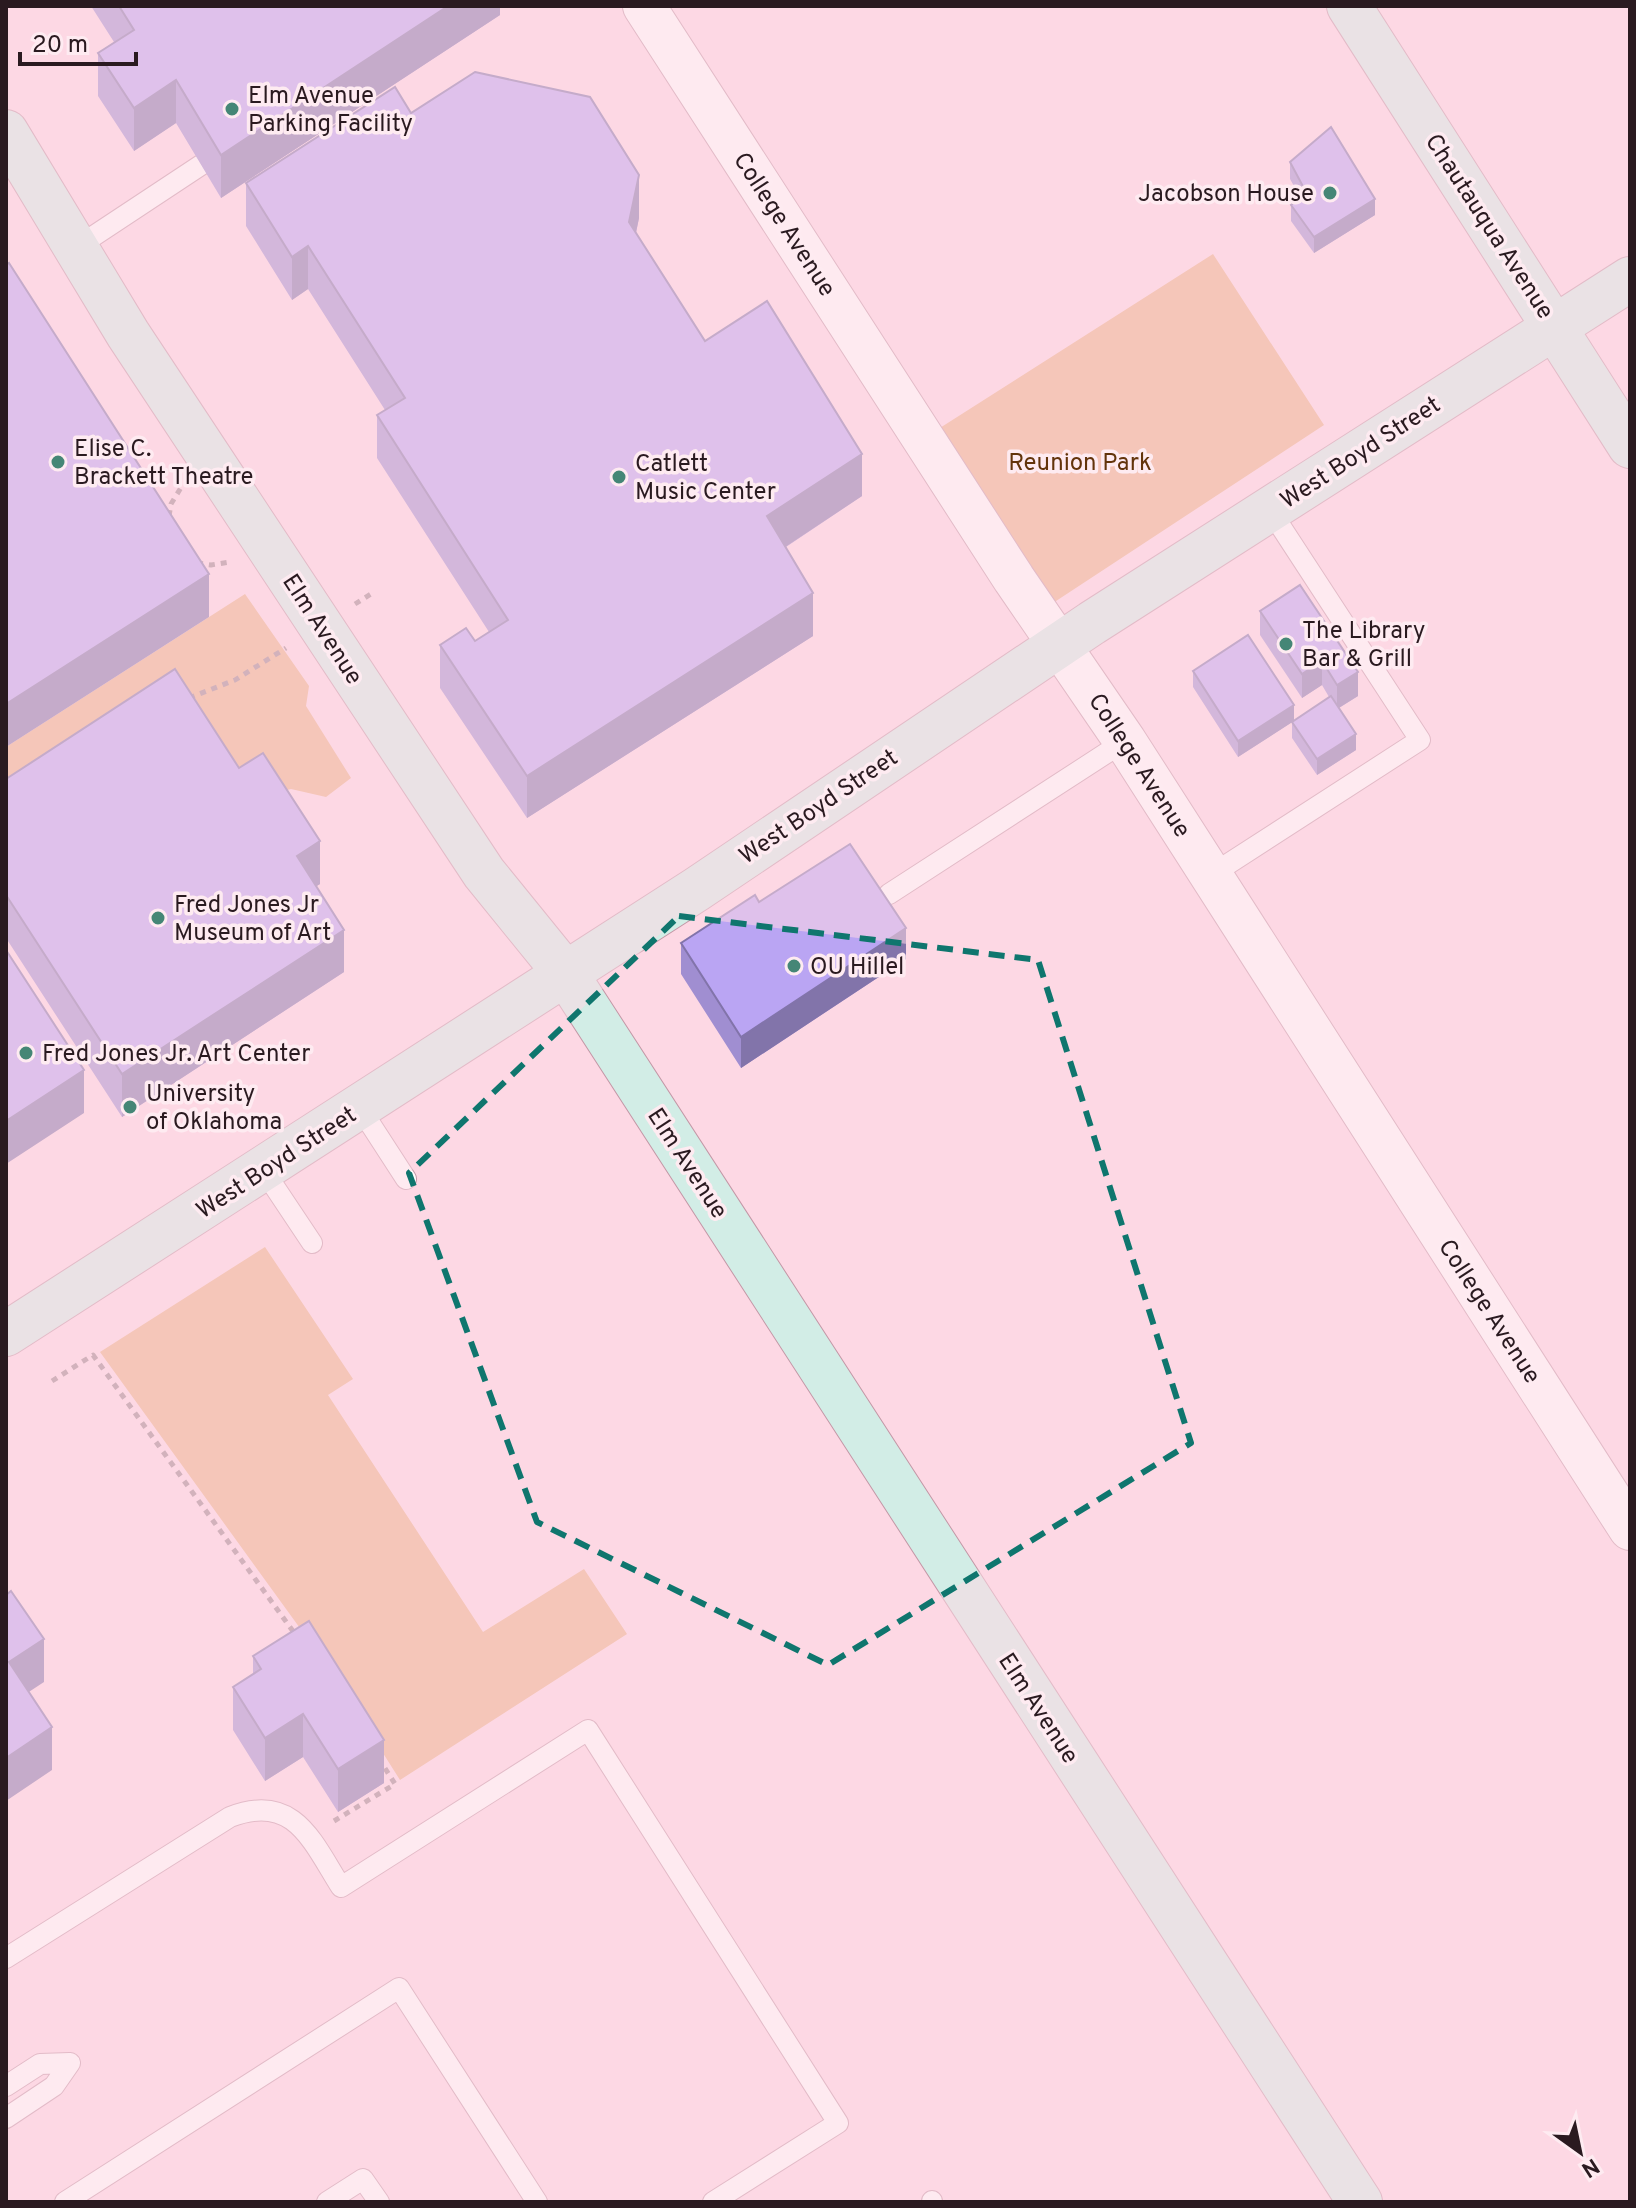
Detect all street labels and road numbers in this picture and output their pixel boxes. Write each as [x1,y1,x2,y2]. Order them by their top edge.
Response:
street label: Chautauqua Avenue [1417,129,1559,325]
street label: College Avenue [725,147,841,303]
street label: West Boyd Street [1275,391,1447,517]
street label: Elm Avenue [274,569,368,691]
street label: College Avenue [1080,688,1196,844]
street label: West Boyd Street [734,743,904,872]
street label: West Boyd Street [191,1101,363,1227]
street label: Elm Avenue [639,1103,733,1225]
street label: College Avenue [1430,1234,1546,1390]
street label: Elm Avenue [990,1648,1084,1770]

